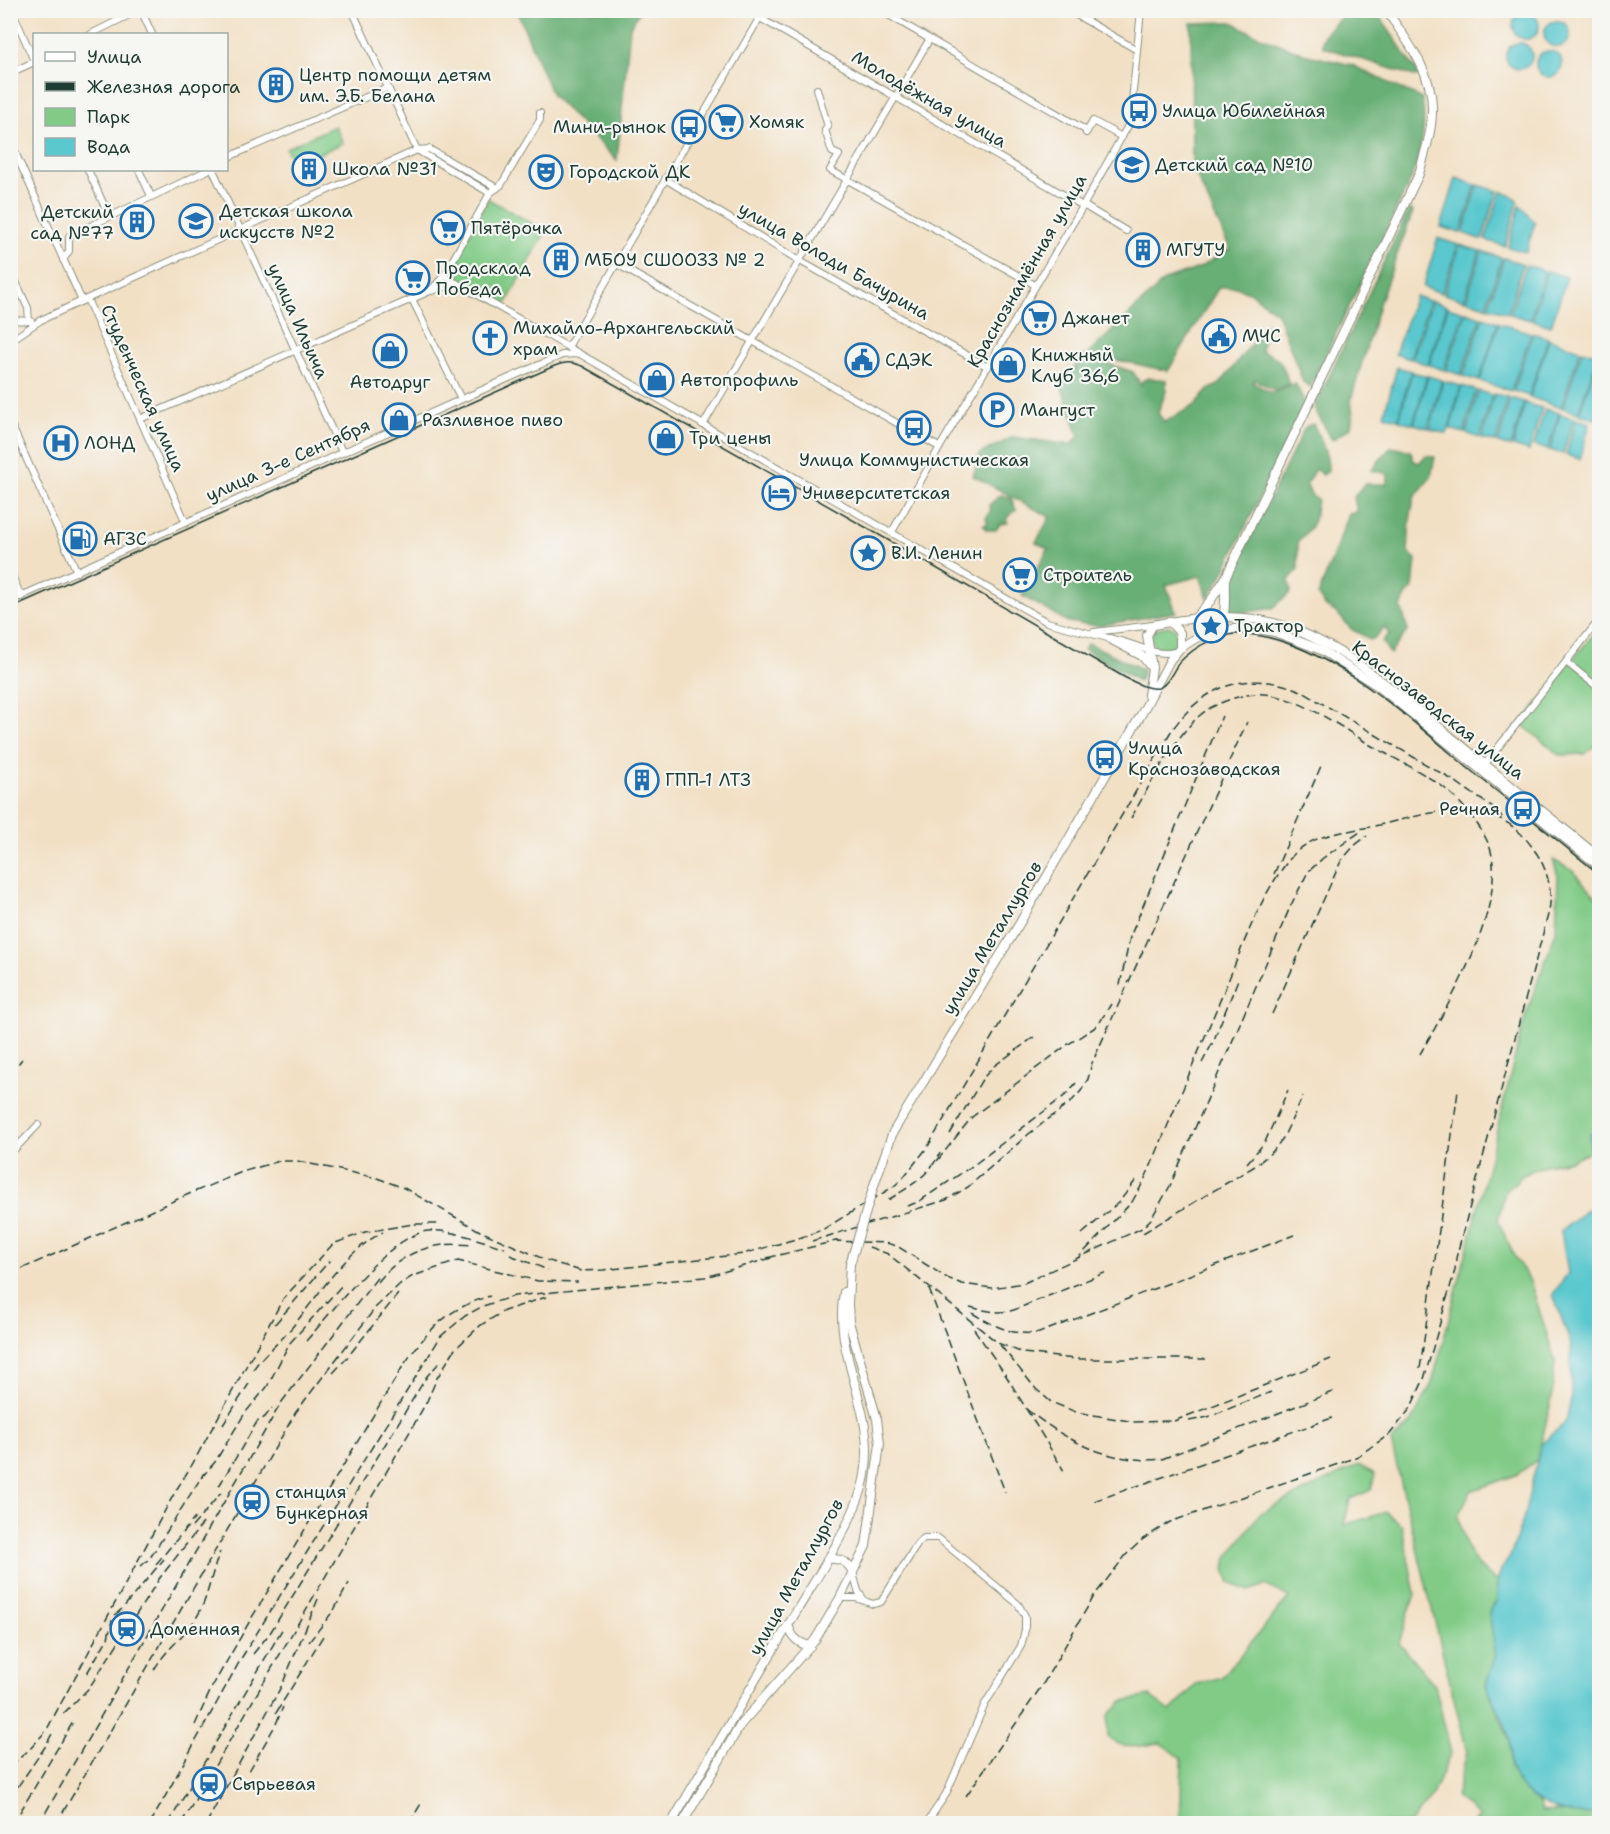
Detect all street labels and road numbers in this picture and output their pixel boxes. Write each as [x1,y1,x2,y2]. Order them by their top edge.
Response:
street label: Молодёжная улица [847,45,1011,153]
street label: Краснознамённая улица [962,170,1092,372]
street label: улица Володи Бачурина [734,196,934,326]
street label: улица Ильича [262,259,334,383]
street label: Студенческая улица [95,301,191,475]
street label: улица 3-е Сентября [202,413,374,507]
street label: Краснозаводская улица [1347,635,1529,785]
street label: улица Металлургов [937,857,1047,1019]
street label: улица Металлургов [743,1494,849,1660]

